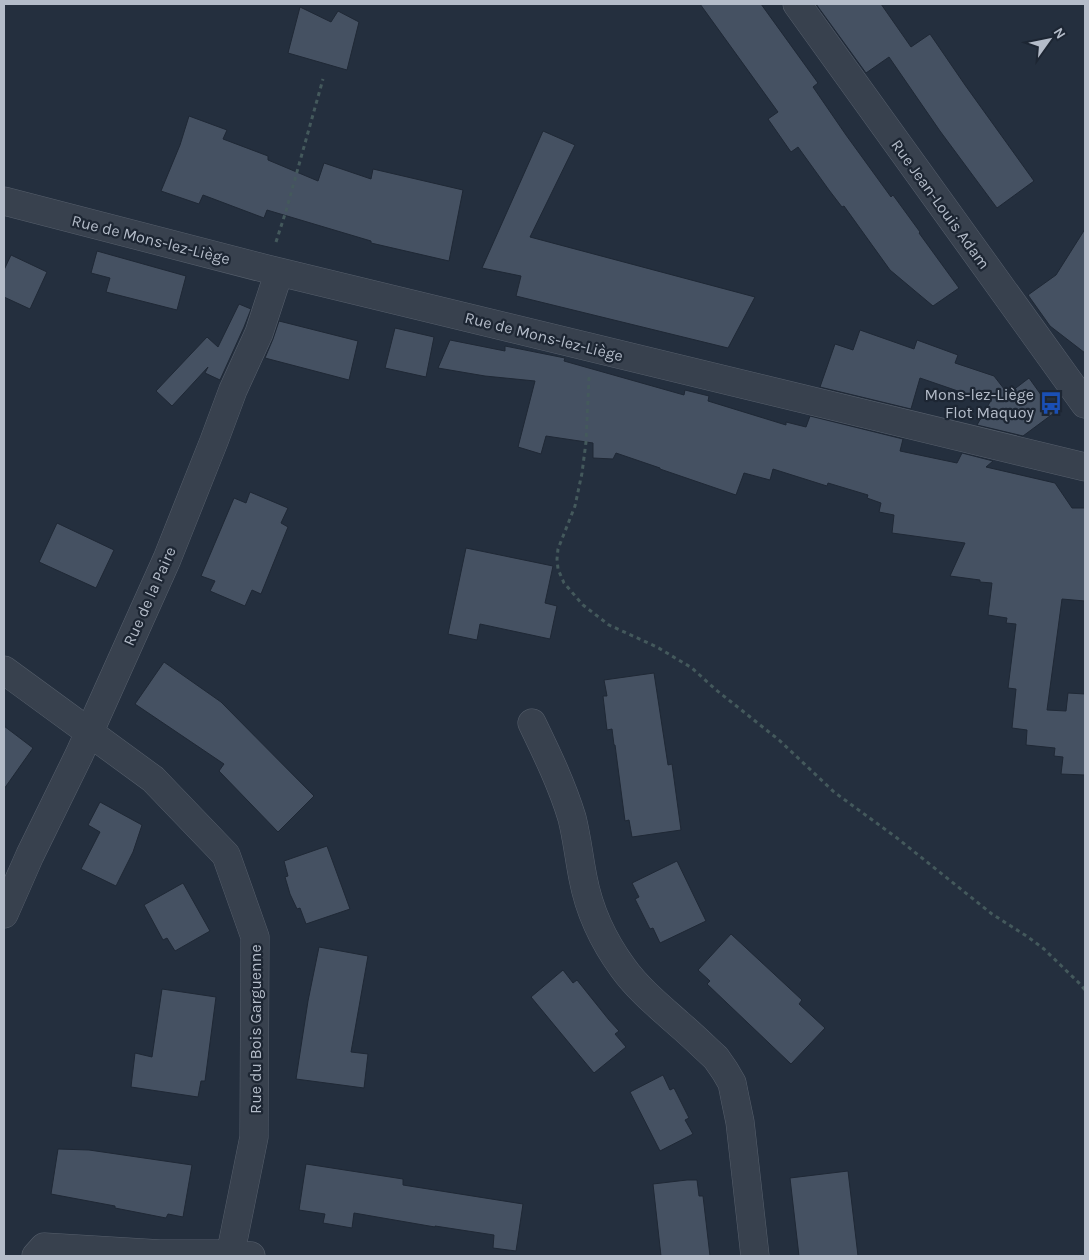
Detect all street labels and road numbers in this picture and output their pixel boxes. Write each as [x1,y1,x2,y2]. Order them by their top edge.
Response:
street label: Rue Jean-Louis Adam [887,136,994,273]
street label: Rue de Mons-lez-Liège [70,211,232,268]
street label: Rue de Mons-lez-Liège [463,308,625,365]
street label: Rue de la Paire [119,544,180,649]
street label: Rue du Bois Garguenne [246,944,265,1114]

